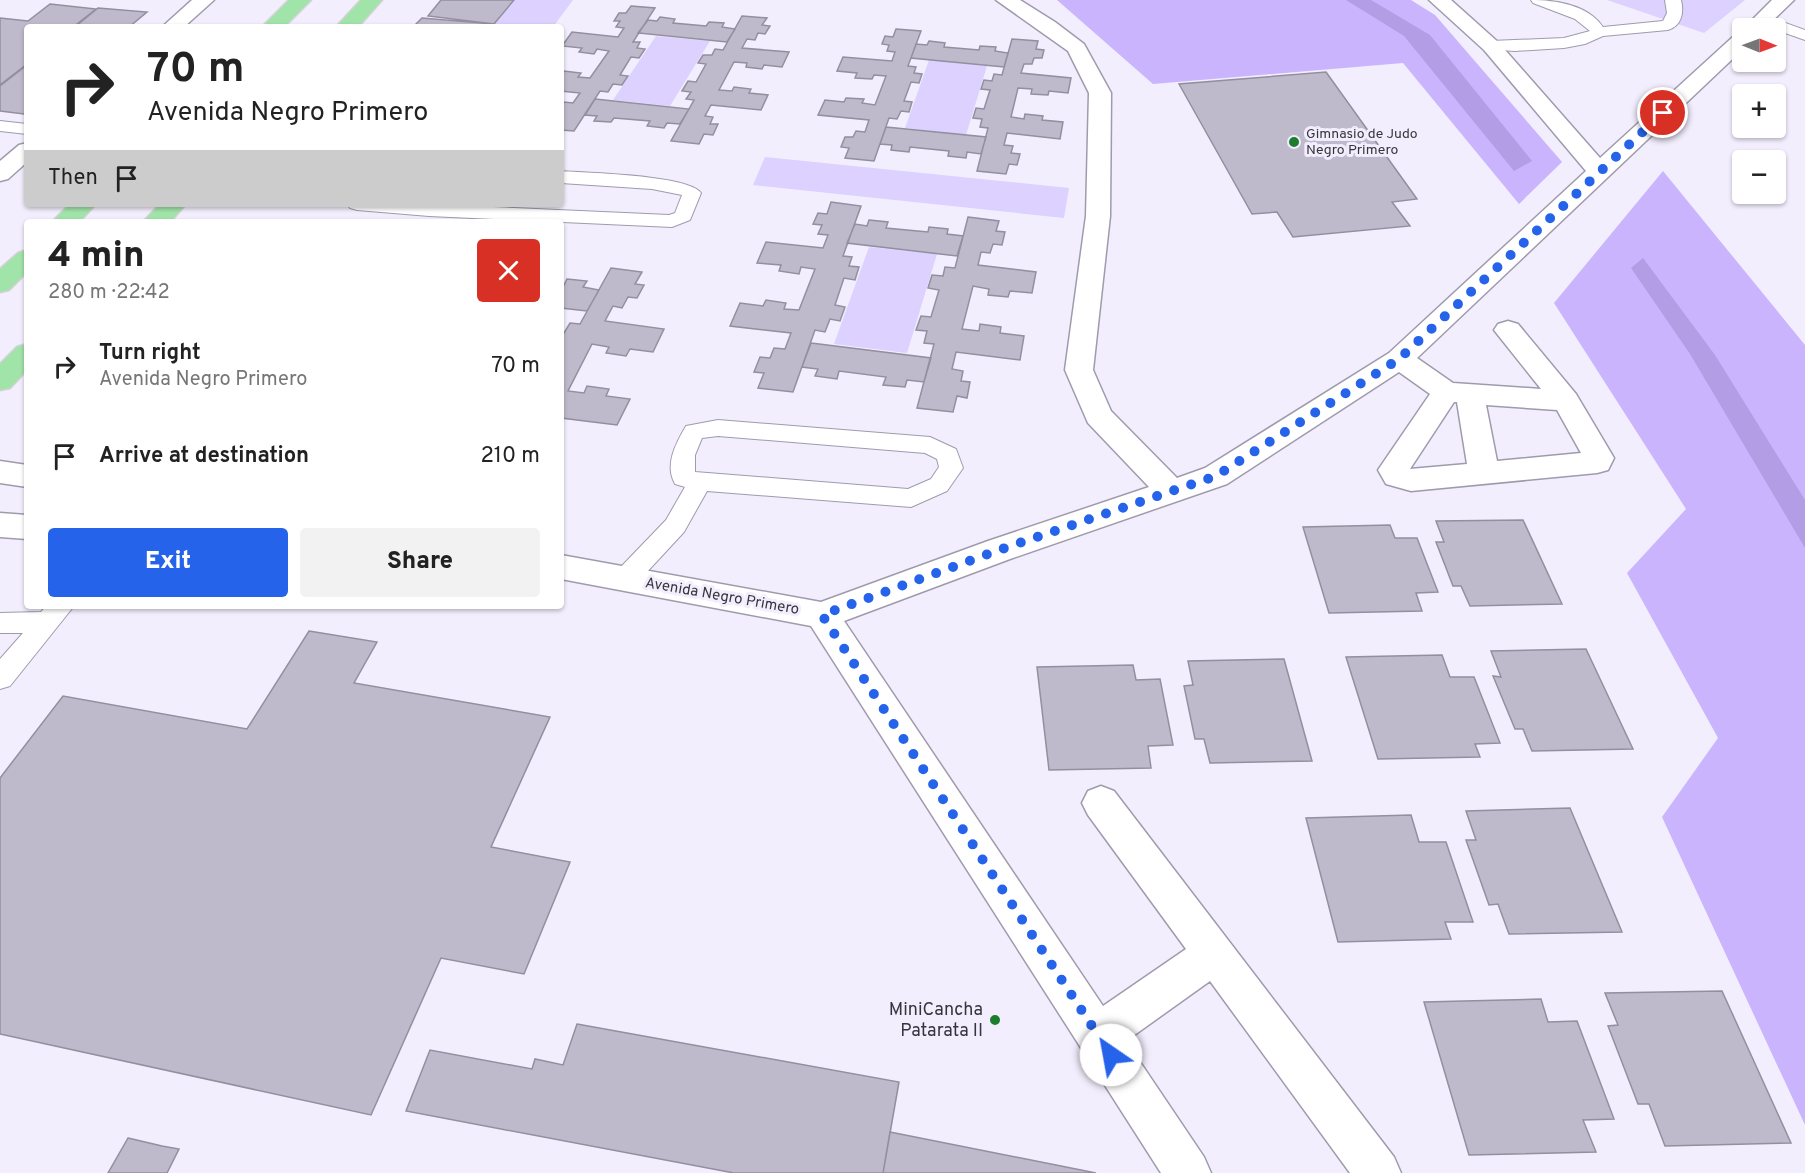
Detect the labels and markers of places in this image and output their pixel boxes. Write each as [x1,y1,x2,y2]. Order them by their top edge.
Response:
pin [1637,87,1688,138]
place label: Gimnasio de Judo Negro Primero [1306,126,1418,159]
marker: Gimnasio de Judo Negro Primero [1287,135,1301,149]
place label: MiniCancha Patarata II [889,999,983,1043]
marker: MiniCancha Patarata II [988,1013,1002,1027]

